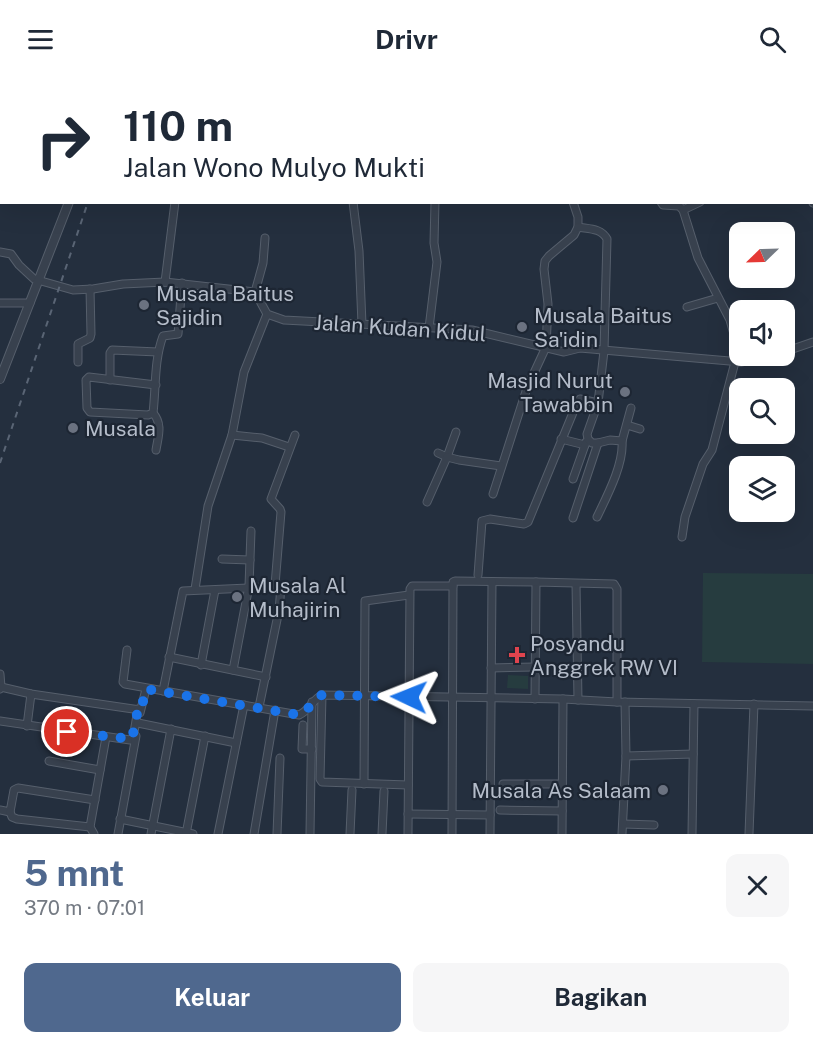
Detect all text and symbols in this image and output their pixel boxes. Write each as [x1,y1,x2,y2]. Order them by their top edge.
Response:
icon: menu [24,23,57,56]
text: Drivr [375,23,438,55]
icon: search [756,23,789,56]
text: 110 m [123,101,233,150]
icon: right [24,102,102,180]
text: Jalan Wono Mulyo Mukti [123,151,425,183]
north arrow [729,222,795,288]
map controls [729,222,795,522]
place label: Musala Baitus Sajidin [156,281,294,330]
marker: Musala Baitus Sajidin [137,298,151,312]
button: sound [729,300,795,366]
place label: Musala Baitus Sa'idin [534,303,672,352]
street label: Jalan Kudan Kidul [313,310,487,346]
marker: Musala Baitus Sa'idin [515,320,529,334]
place label: Masjid Nurut Tawabbin [487,368,613,417]
button: search [729,378,795,444]
marker: Masjid Nurut Tawabbin [618,385,632,399]
place label: Musala [85,416,156,441]
marker: Musala [66,421,80,435]
button: layers [729,456,795,522]
place label: Musala Al Muhajirin [249,573,346,622]
marker: Musala Al Muhajirin [230,590,244,604]
place label: Posyandu Anggrek RW VI [530,631,678,680]
marker: Posyandu Anggrek RW VI [508,646,526,664]
position arrow [377,665,441,729]
pin [41,706,92,757]
icon: arrive [50,715,83,748]
place label: Musala As Salaam [471,778,651,803]
marker: Musala As Salaam [656,783,670,797]
text: 5 mnt [24,852,124,894]
button: close [726,854,789,917]
text: 370 m · 07:01 [24,896,145,920]
button: Keluar [24,963,401,1032]
button: Bagikan [413,963,789,1032]

